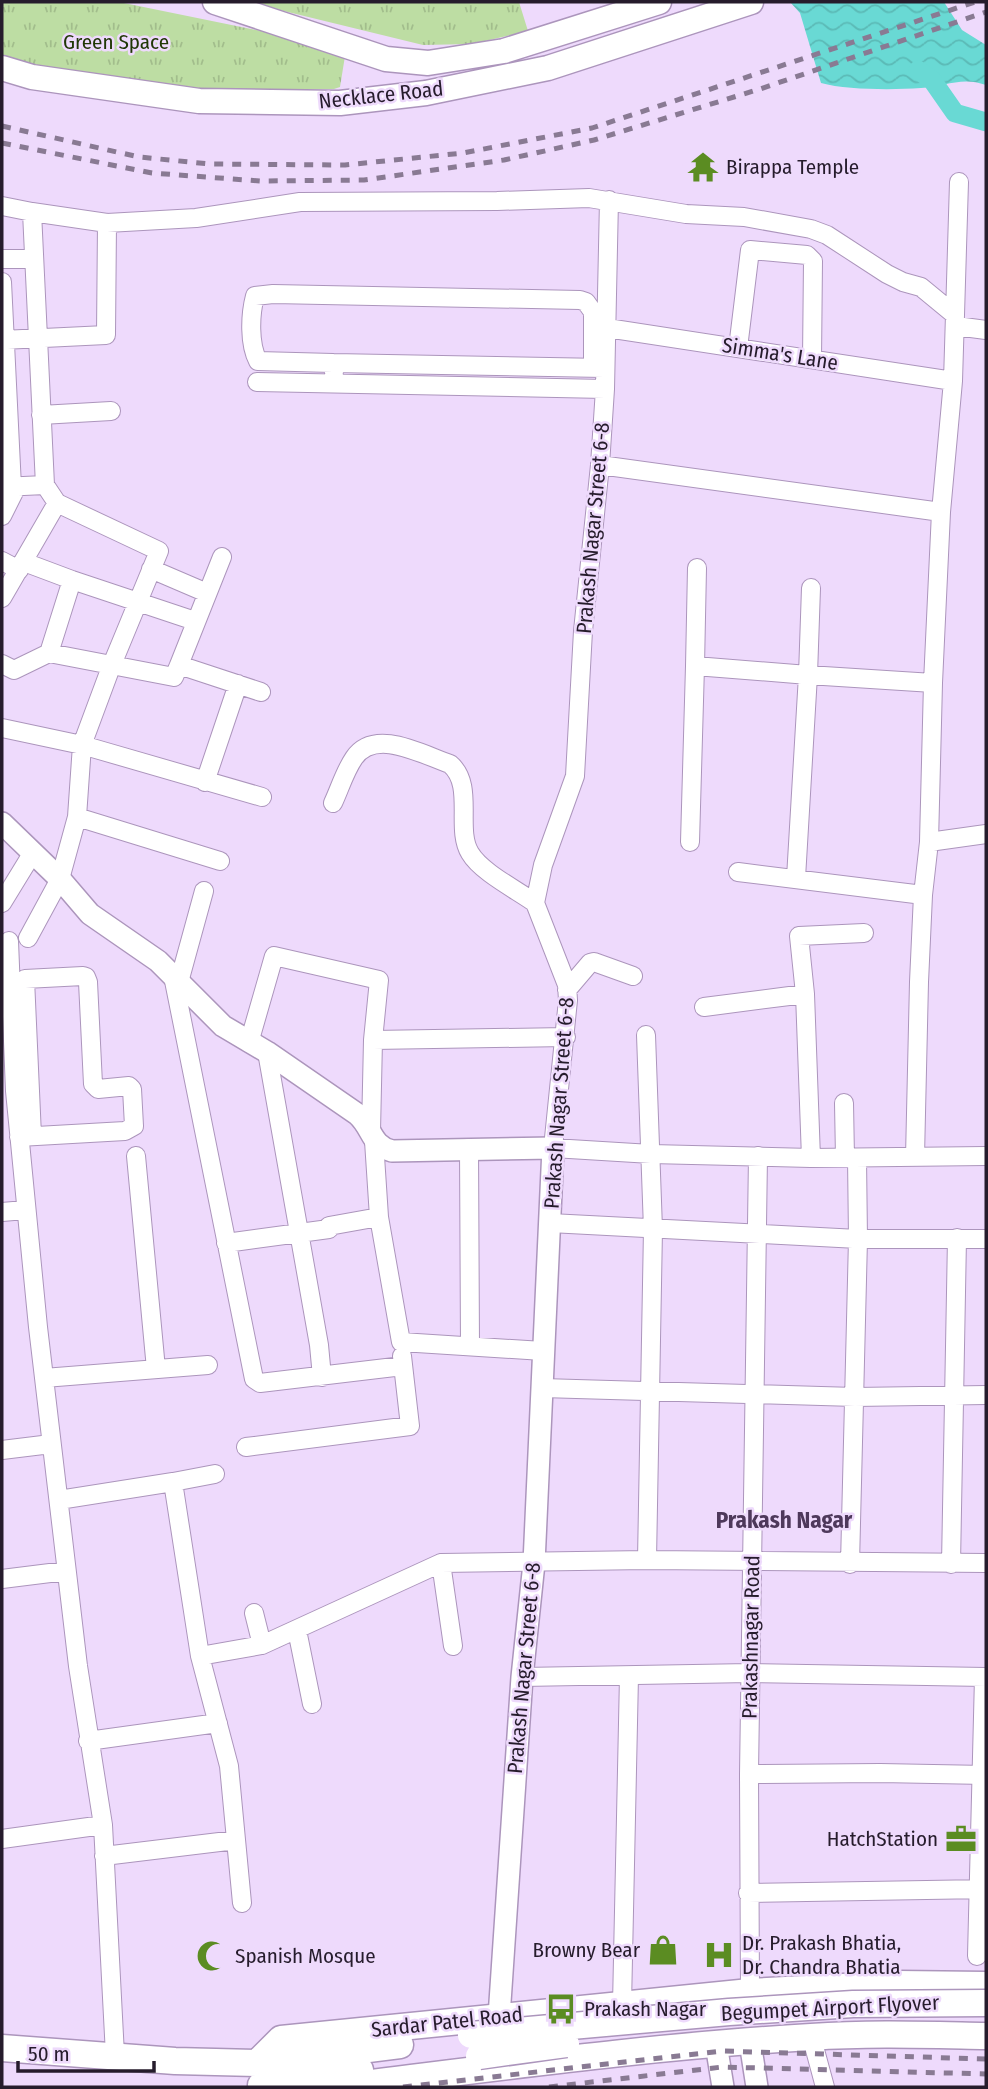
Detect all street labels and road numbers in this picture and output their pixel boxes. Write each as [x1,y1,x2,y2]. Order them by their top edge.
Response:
street label: Necklace Road [317,76,445,114]
street label: Simma's Lane [720,332,840,376]
street label: Prakash Nagar Street 6-8 [571,421,615,635]
street label: Prakash Nagar Street 6-8 [539,996,579,1210]
street label: Prakashnagar Road [737,1555,765,1719]
street label: Prakash Nagar Street 6-8 [502,1561,546,1775]
street label: Begumpet Airport Flyover [720,1989,940,2027]
street label: Sardar Patel Road [370,2001,524,2043]

